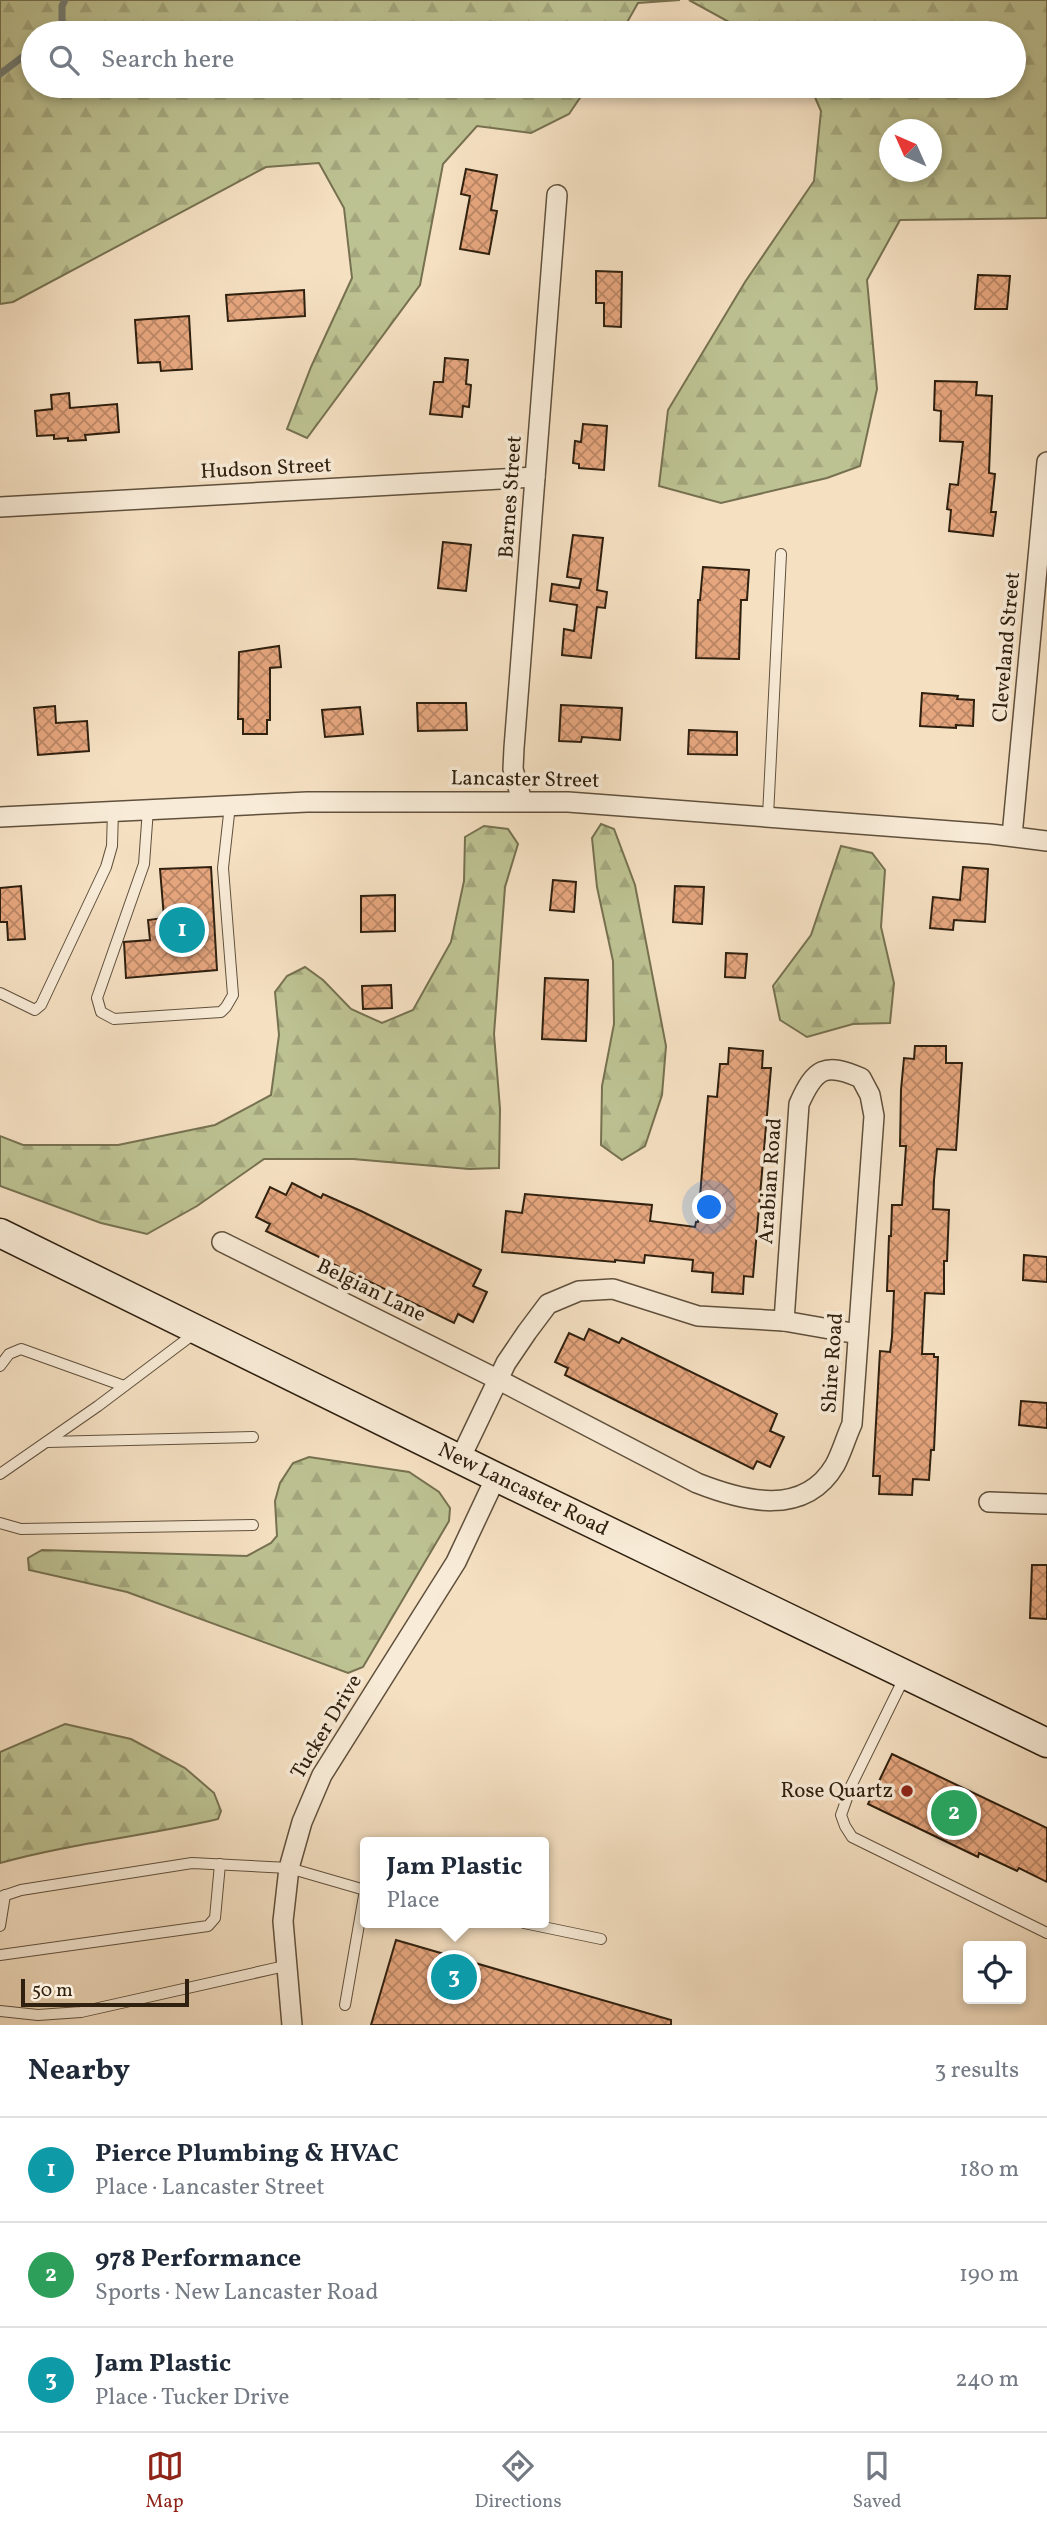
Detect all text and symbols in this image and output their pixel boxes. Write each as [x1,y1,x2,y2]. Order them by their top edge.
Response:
search box [21,21,1026,98]
icon: search [45,41,83,79]
text: Search here [101,42,234,78]
north arrow [879,119,942,182]
street label: Barnes Street [492,435,530,559]
street label: Hudson Street [200,451,332,487]
street label: Cleveland Street [986,571,1028,723]
street label: Lancaster Street [450,764,600,796]
pin: 1 [159,904,205,956]
street label: Arabian Road [752,1117,790,1245]
your location [692,1190,726,1224]
street label: Belgian Lane [311,1252,431,1330]
street label: Shire Road [815,1312,851,1414]
street label: New Lancaster Road [433,1436,613,1544]
street label: Tucker Drive [284,1669,370,1785]
place label: Rose Quartz [780,1777,893,1806]
marker: Rose Quartz [899,1783,915,1799]
pin: 2 [931,1787,977,1839]
popup [360,1837,549,1928]
text: Jam Plastic [386,1849,523,1885]
text: Place [386,1885,439,1917]
map controls [963,1941,1026,2004]
button: locate [963,1941,1026,2004]
pin: 3 [431,1951,477,2003]
scale bar [21,1976,189,2008]
text: 50 m [32,1978,73,2004]
text: Nearby [28,2050,130,2092]
text: 3 results [934,2055,1019,2087]
text: Pierce Plumbing & HVAC [95,2136,399,2172]
text: 1 [46,2154,56,2186]
text: 180 m [960,2154,1019,2186]
text: Place · Lancaster Street [95,2172,325,2204]
text: 978 Performance [95,2241,301,2277]
text: 2 [45,2259,57,2291]
text: 190 m [959,2259,1019,2291]
text: Sports · New Lancaster Road [95,2277,378,2309]
text: Jam Plastic [95,2346,231,2382]
text: 3 [45,2364,57,2396]
text: 240 m [955,2364,1019,2396]
text: Place · Tucker Drive [95,2382,289,2414]
tab: Map [145,2447,184,2515]
tab: Directions [475,2447,562,2515]
tab: Saved [853,2447,901,2515]

